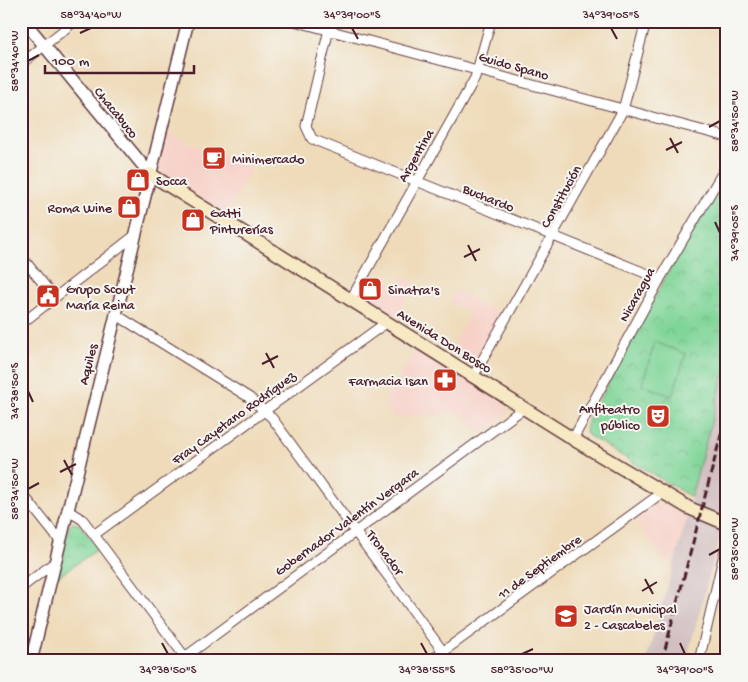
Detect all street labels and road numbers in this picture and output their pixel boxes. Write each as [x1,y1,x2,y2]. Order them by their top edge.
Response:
street label: Guido Spano [476,49,550,86]
street label: Chacabuco [89,84,141,143]
street label: Argentina [395,126,440,186]
street label: Constitución [538,162,587,232]
street label: Buchardo [459,181,516,217]
street label: Nicaragua [616,264,661,325]
street label: Avenida Don Bosco [393,306,494,378]
street label: Aquiles [76,341,103,387]
street label: Fray Cayetano Rodríguez [168,368,300,470]
street label: Gobernador Valentín Vergara [272,464,424,581]
street label: Tronador [361,527,407,580]
street label: 11 de Septiembre [494,531,586,605]

